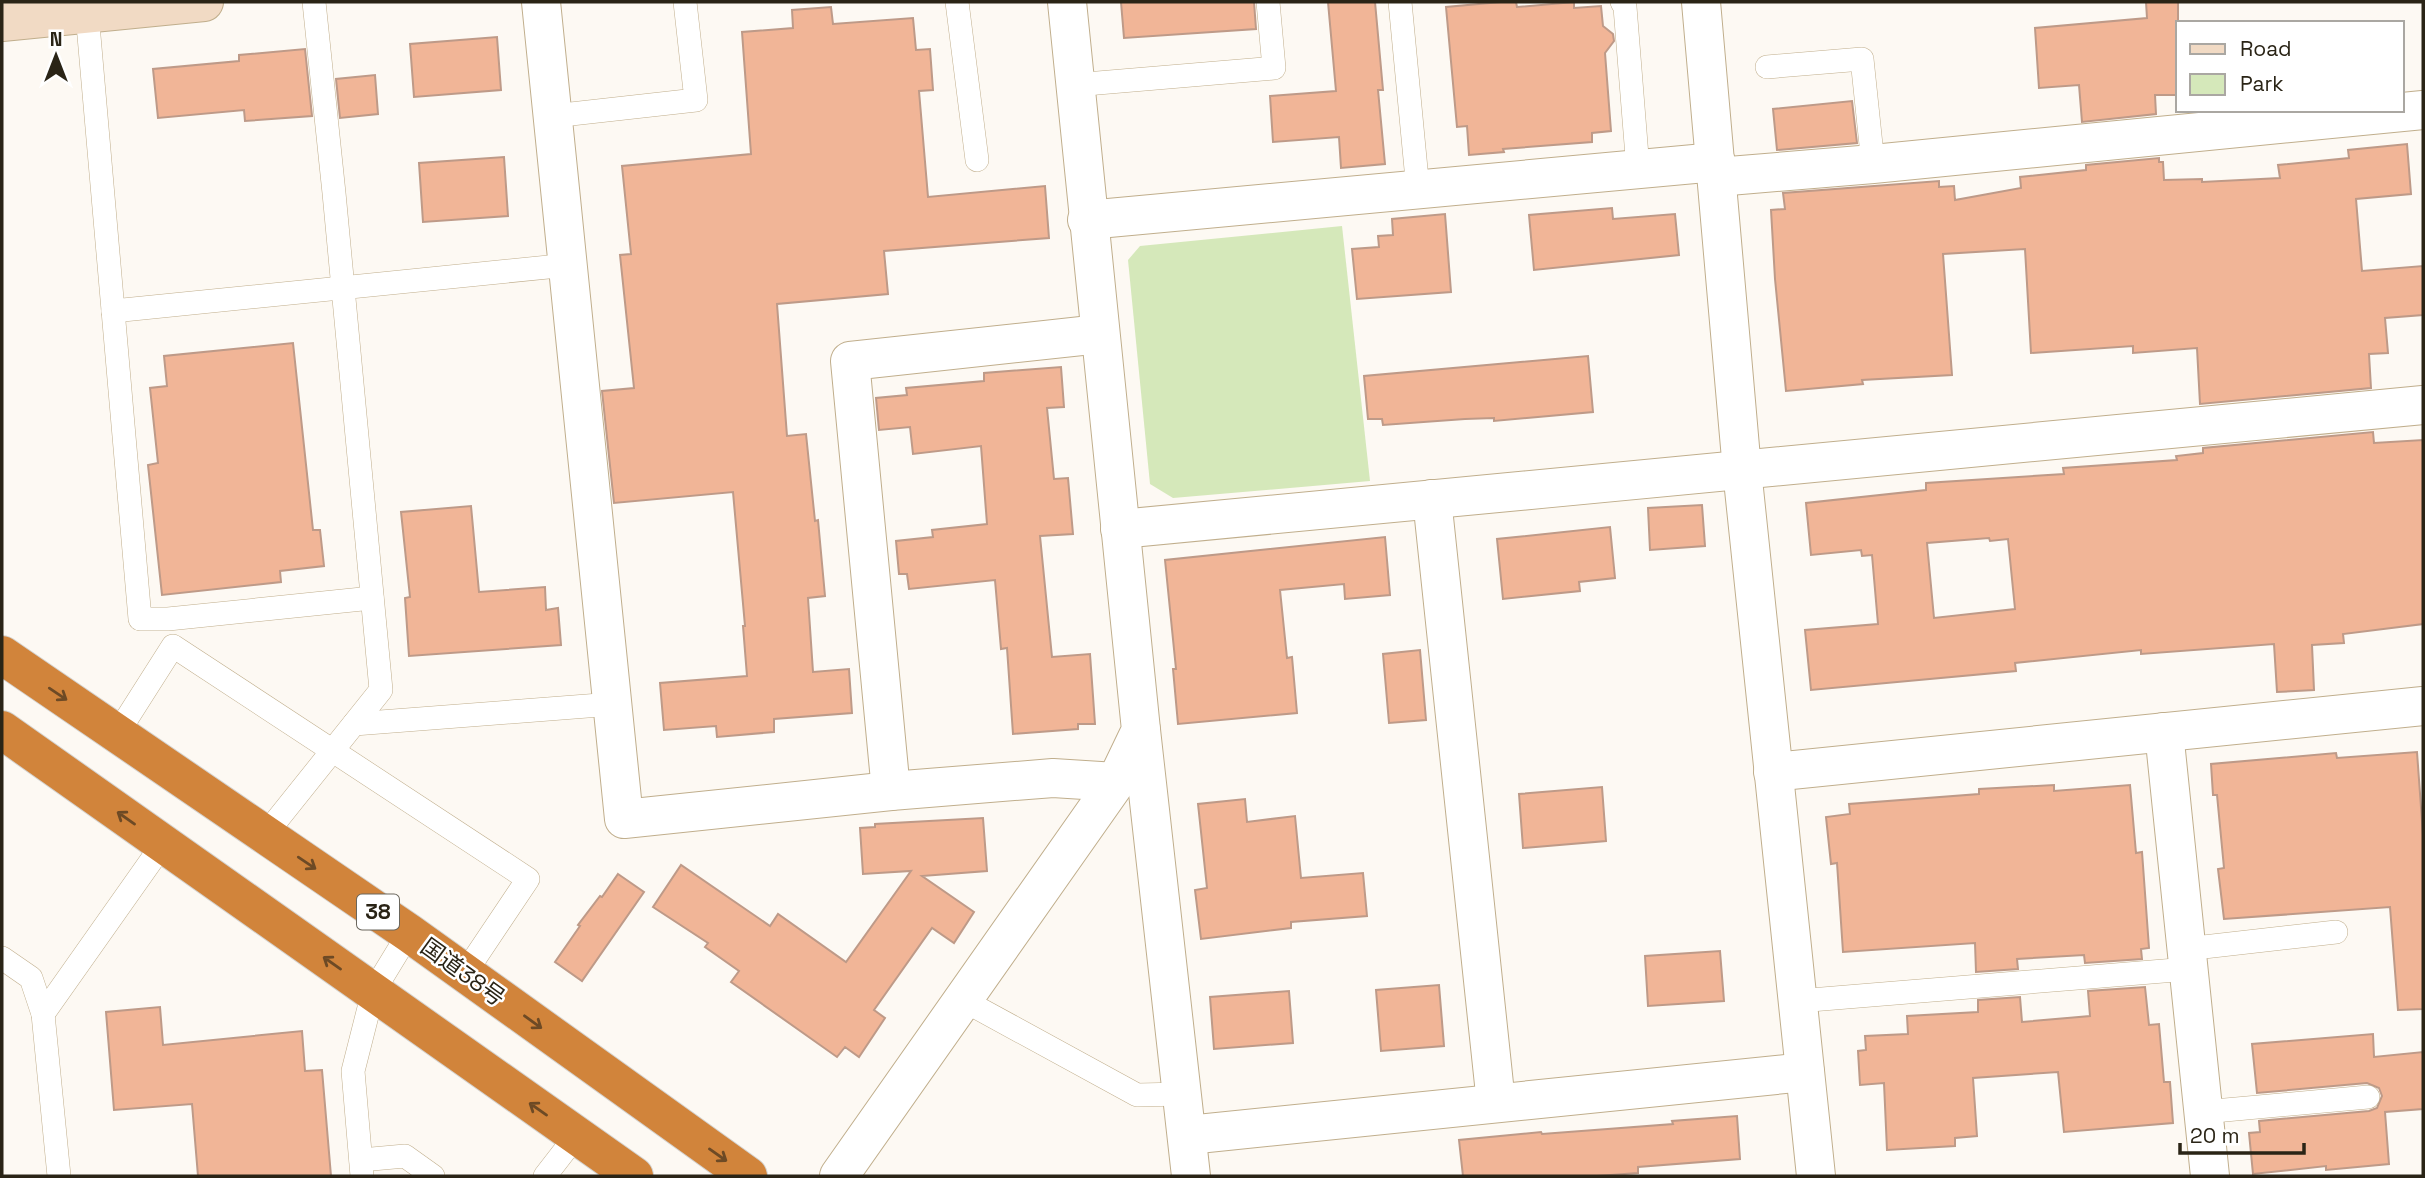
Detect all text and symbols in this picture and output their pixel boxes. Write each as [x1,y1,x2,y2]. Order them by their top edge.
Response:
north arrow [21,21,91,91]
legend [2176,21,2404,112]
text: N [50,27,62,52]
text: Road [2240,35,2292,62]
text: Park [2240,70,2284,97]
one-way arrow [48,686,67,701]
one-way arrow [117,811,136,825]
one-way arrow [297,856,316,870]
road number: 38 [357,894,399,930]
street label: 国道38号 [415,931,511,1013]
one-way arrow [323,956,342,970]
one-way arrow [523,1015,542,1030]
one-way arrow [529,1102,548,1116]
scale bar [2180,1112,2304,1156]
text: 20 m [2190,1122,2240,1149]
one-way arrow [708,1148,727,1162]

